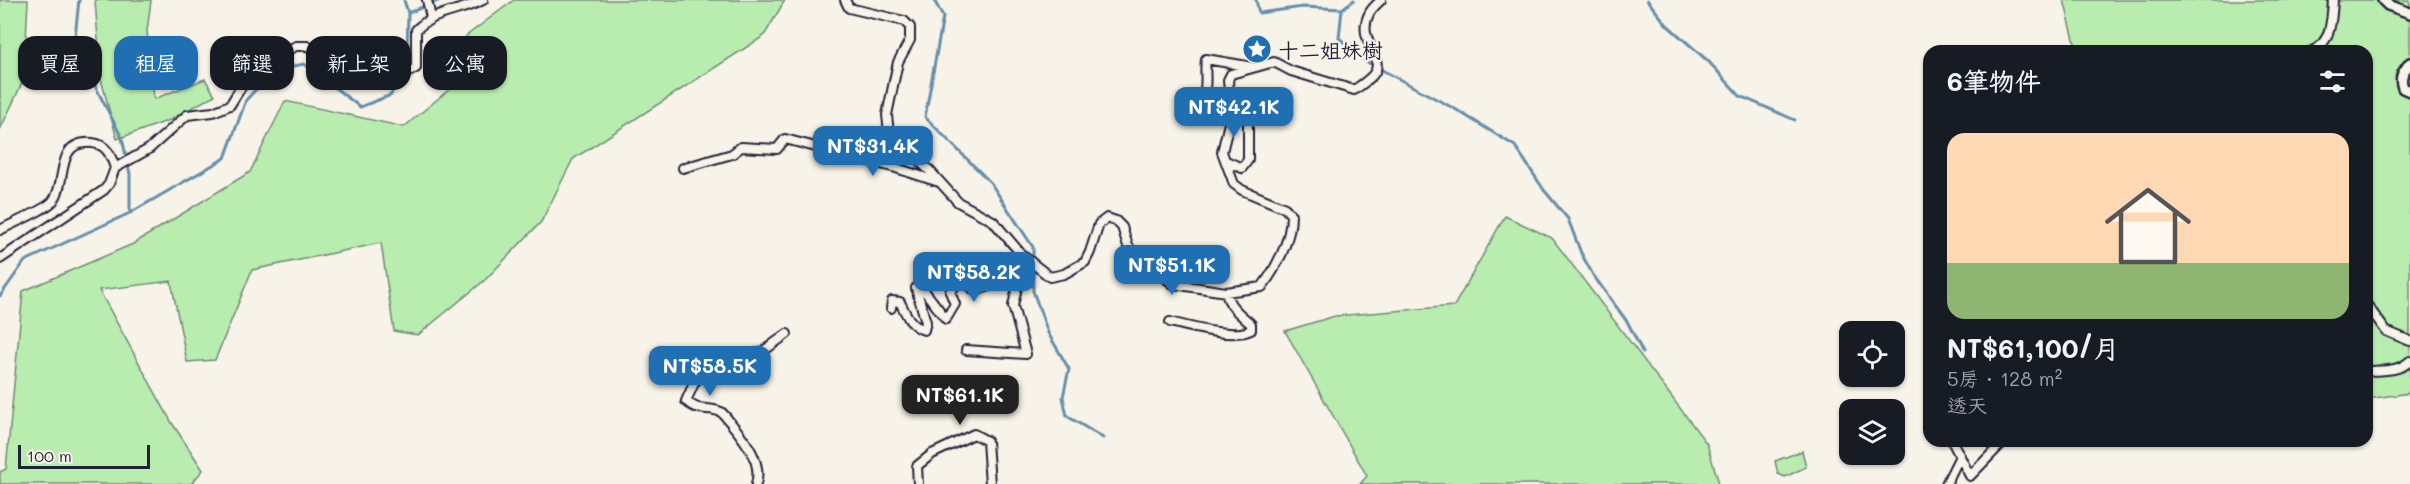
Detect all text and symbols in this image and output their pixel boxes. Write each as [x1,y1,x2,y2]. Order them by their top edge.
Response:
place icon: 十二姐妹樹 [1241,33,1273,65]
chip: 買屋 [18,36,102,90]
chip: 租屋 [114,36,198,90]
chip: 篩選 [210,36,294,90]
chip: 新上架 [306,36,411,90]
chip: 公寓 [423,36,507,90]
place label: 十二姐妹樹 [1278,36,1383,63]
text: 6筆物件 [1947,64,2041,98]
icon: filters [2316,65,2349,98]
pin: NT$42.1K [1172,87,1296,138]
text: NT$42.1K [1188,93,1280,119]
pin: NT$31.4K [811,126,935,177]
text: NT$31.4K [827,132,919,158]
icon: home [2094,172,2202,280]
pin: NT$51.1K [1110,245,1234,296]
text: NT$51.1K [1128,251,1216,277]
pin: NT$58.2K [912,252,1036,303]
text: NT$58.2K [927,258,1021,284]
map controls [1839,321,1905,465]
button: locate [1839,321,1905,387]
text: NT$61,100/月 [1947,331,2120,365]
pin: NT$58.5K [648,346,772,397]
text: NT$58.5K [663,352,757,378]
text: 5房 · 128 m² [1947,365,2062,391]
pin: NT$61.1K [898,375,1022,426]
text: NT$61.1K [916,381,1004,407]
text: 透天 [1947,392,1987,418]
button: layers [1839,399,1905,465]
scale bar [18,442,150,470]
text: 100 m [27,445,72,466]

